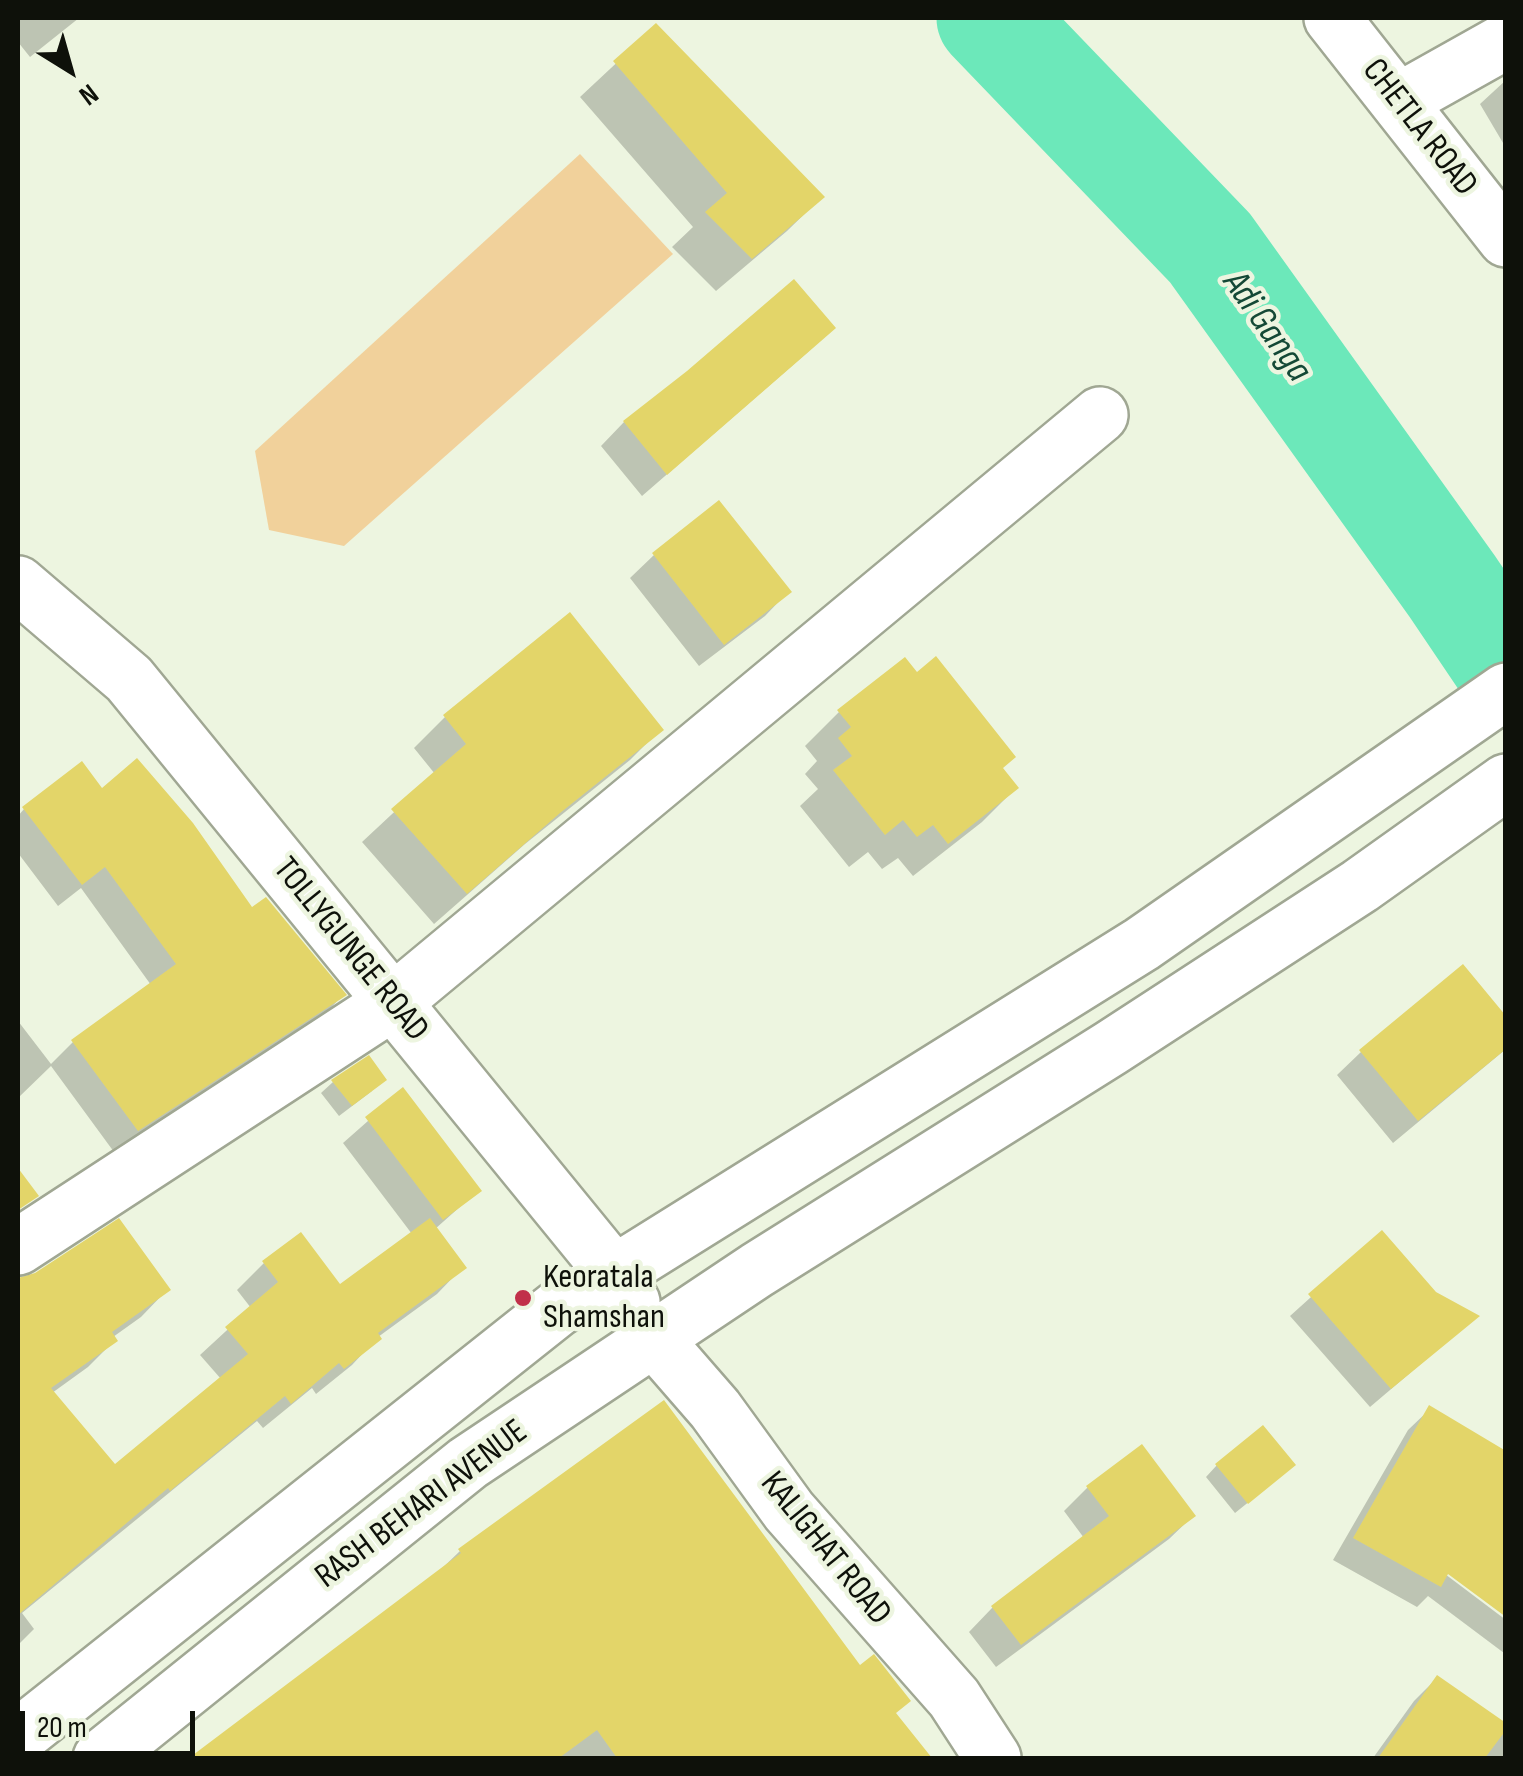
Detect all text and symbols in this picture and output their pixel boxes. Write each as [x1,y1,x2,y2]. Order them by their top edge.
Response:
north arrow [20,20,120,120]
street label: CHETLA ROAD [1352,51,1486,205]
text: N [72,77,104,112]
water label: Adi Ganga [1212,263,1320,391]
street label: TOLLYGUNGE ROAD [263,850,437,1050]
place label: Keoratala Shamshan [543,1257,665,1339]
marker: Keoratala Shamshan [512,1287,534,1309]
street label: RASH BEHARI AVENUE [308,1412,536,1598]
street label: KALIGHAT ROAD [751,1464,899,1634]
scale bar [25,1691,200,1753]
text: 20 m [37,1710,87,1746]

